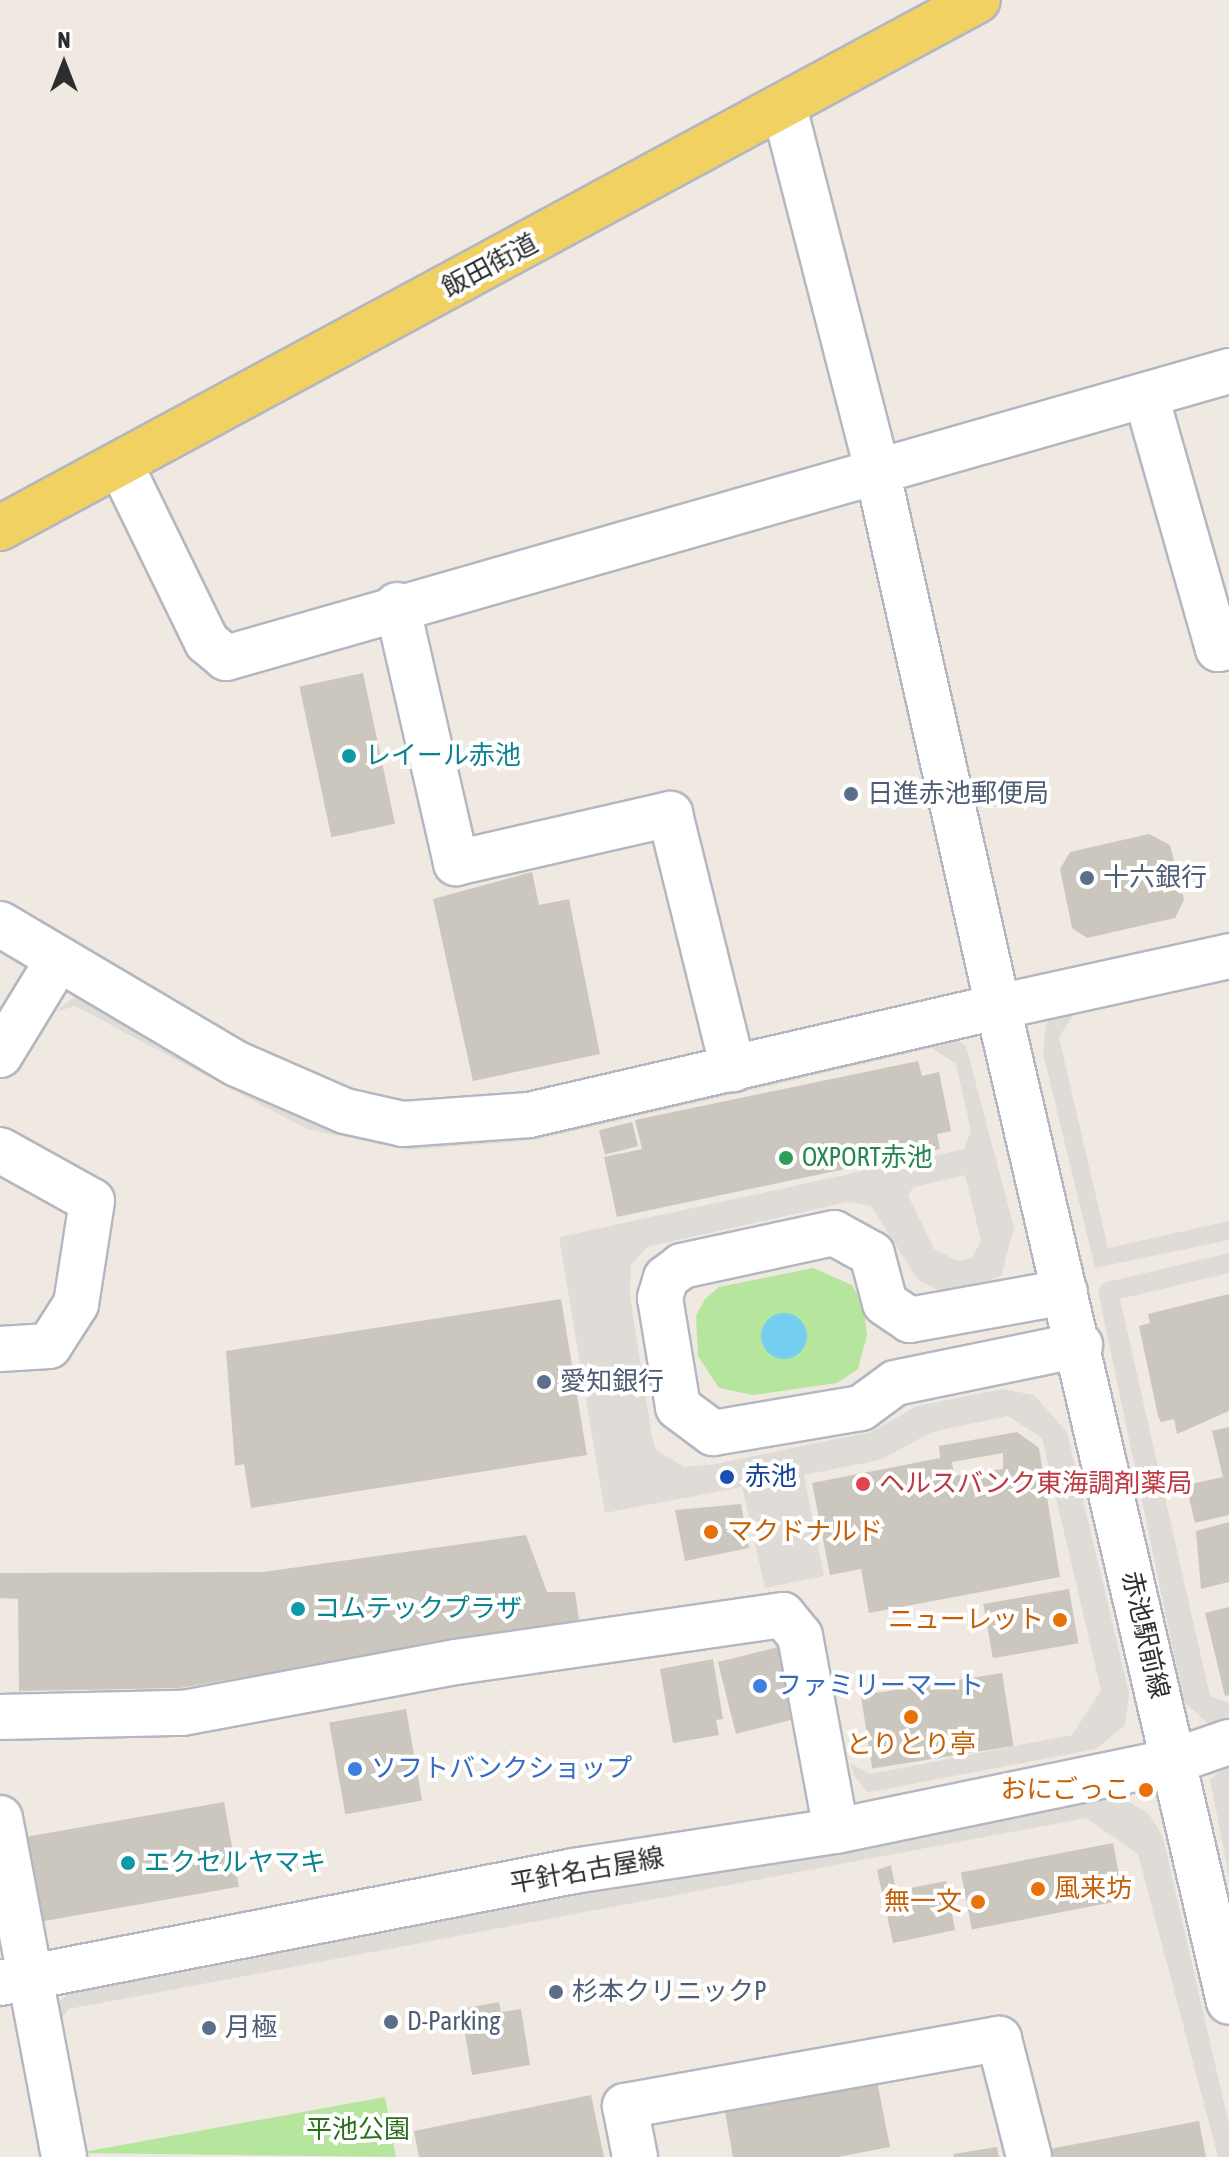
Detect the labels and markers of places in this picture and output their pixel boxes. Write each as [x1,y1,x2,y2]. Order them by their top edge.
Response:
place label: レイール赤池 [365,740,521,772]
marker: レイール赤池 [340,747,358,765]
place label: 日進赤池郵便局 [867,778,1049,810]
marker: 日進赤池郵便局 [842,785,860,803]
place label: 十六銀行 [1103,862,1207,894]
marker: 十六銀行 [1078,869,1096,887]
place label: OXPORT赤池 [802,1142,933,1174]
marker: OXPORT赤池 [777,1149,795,1167]
place label: 愛知銀行 [560,1366,664,1398]
marker: 愛知銀行 [535,1373,553,1391]
place label: 赤池 [745,1461,797,1493]
marker: 赤池 [716,1466,738,1488]
place label: ヘルスバンク東海調剤薬局 [879,1468,1191,1500]
marker: ヘルスバンク東海調剤薬局 [854,1475,872,1493]
place label: マクドナルド [727,1516,883,1548]
marker: マクドナルド [702,1523,720,1541]
place label: コムテックプラザ [314,1593,522,1625]
marker: コムテックプラザ [289,1600,307,1618]
place label: ニューレット [888,1604,1044,1636]
marker: ニューレット [1051,1611,1069,1629]
place label: ファミリーマート [776,1670,984,1702]
marker: ファミリーマート [751,1677,769,1695]
marker: とりとり亭 [902,1708,920,1726]
place label: とりとり亭 [846,1729,976,1761]
place label: ソフトバンクショップ [371,1753,631,1785]
marker: ソフトバンクショップ [346,1760,364,1778]
place label: おにごっこ [1000,1774,1130,1806]
marker: おにごっこ [1137,1781,1155,1799]
place label: エクセルヤマキ [144,1847,326,1879]
marker: エクセルヤマキ [119,1854,137,1872]
place label: 風来坊 [1054,1873,1132,1905]
marker: 風来坊 [1029,1880,1047,1898]
place label: 無一文 [884,1886,962,1918]
marker: 無一文 [969,1893,987,1911]
place label: 杉本クリニックP [572,1976,767,2008]
marker: 杉本クリニックP [547,1983,565,2001]
place label: D-Parking [407,2006,500,2038]
place label: 月極 [225,2012,277,2044]
marker: D-Parking [382,2013,400,2031]
marker: 月極 [200,2019,218,2037]

